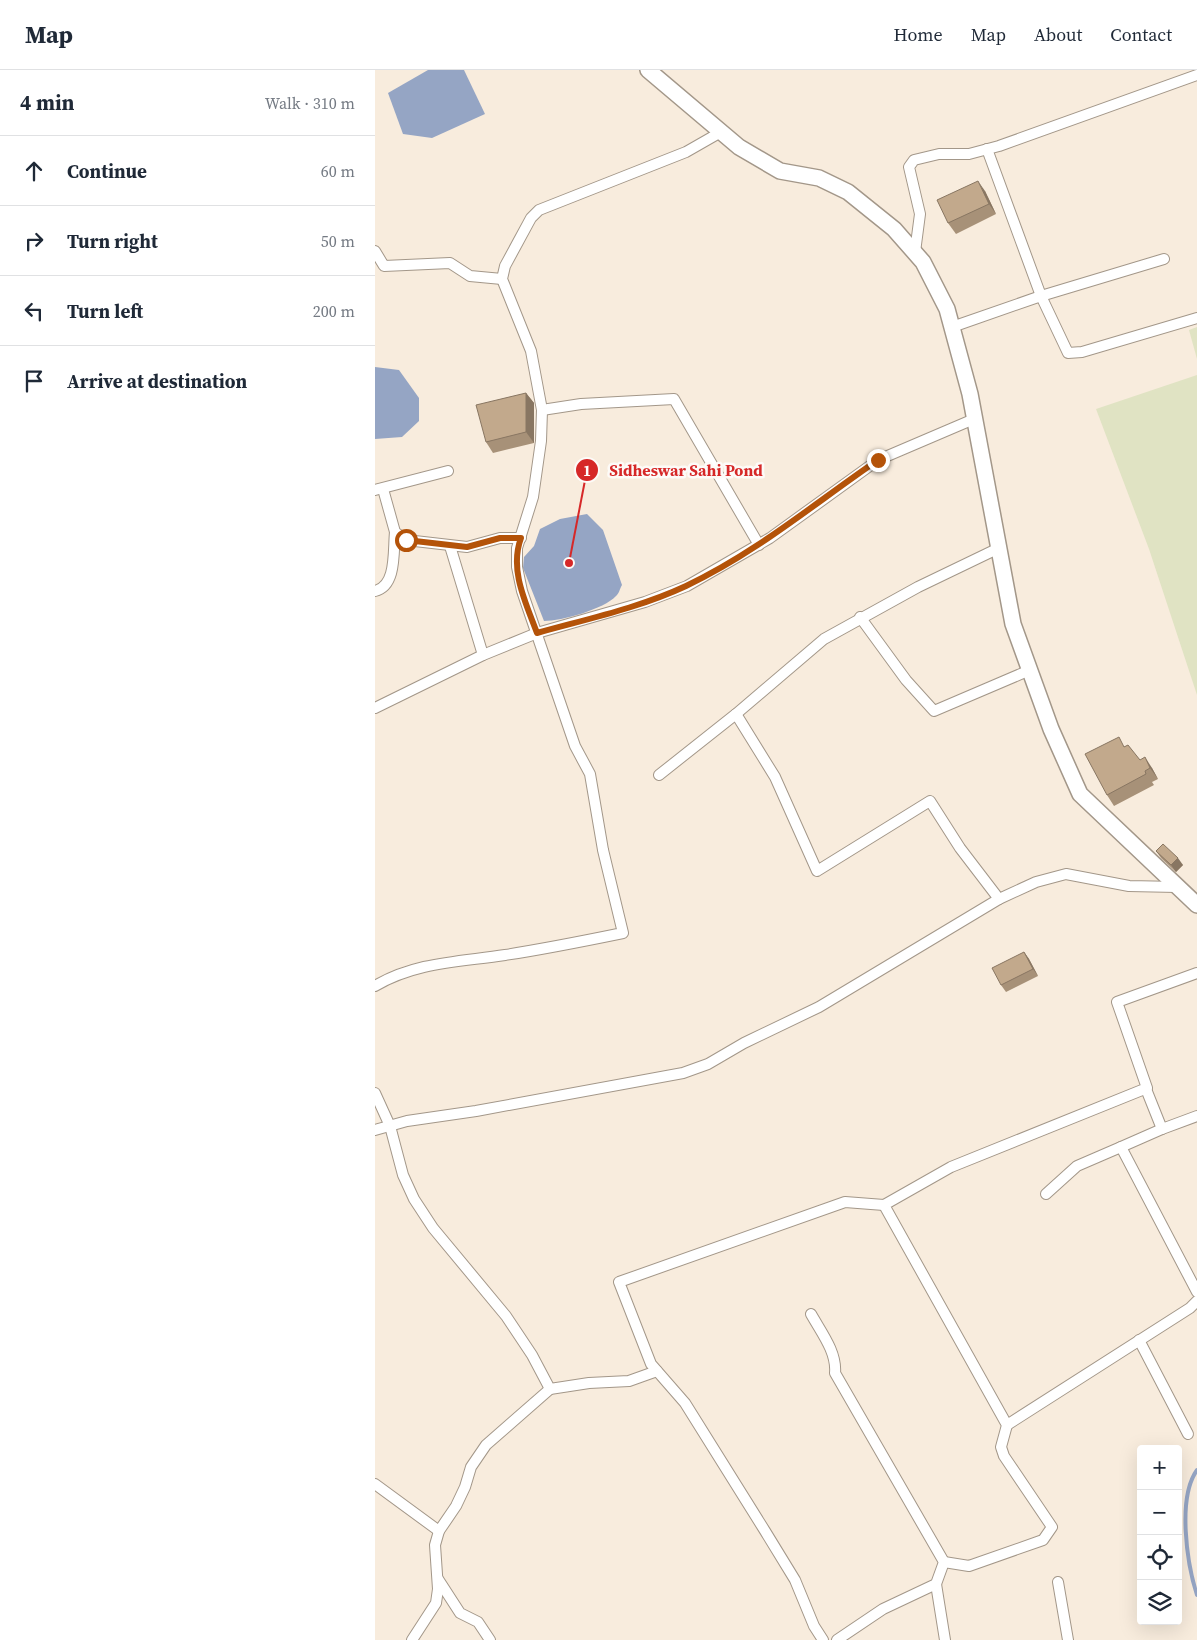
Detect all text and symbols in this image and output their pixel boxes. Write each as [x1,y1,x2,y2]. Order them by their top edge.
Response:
text: Map [25,18,73,51]
text: Home [894,22,943,47]
text: Map [971,22,1006,47]
text: About [1034,22,1082,47]
text: Contact [1110,22,1172,47]
text: 4 min [20,88,75,117]
text: Walk · 310 m [265,92,355,114]
icon: ahead [20,157,48,185]
text: Continue [67,158,147,184]
text: 60 m [321,160,355,182]
icon: right [20,227,48,255]
text: Turn right [67,228,158,254]
text: 50 m [321,230,355,252]
icon: left [20,297,48,325]
text: Turn left [67,298,143,324]
text: 200 m [313,300,355,322]
icon: arrive [20,367,48,395]
text: Arrive at destination [67,368,247,394]
route end [867,449,890,472]
callout: Sidheswar Sahi Pond [575,455,773,486]
text: Sidheswar Sahi Pond [609,459,763,481]
text: 1 [583,460,591,481]
route start [395,529,418,552]
map controls [1137,1445,1182,1625]
button: + [1137,1445,1182,1490]
button: − [1137,1490,1182,1535]
button: locate [1137,1535,1182,1580]
button: layers [1137,1580,1182,1625]

